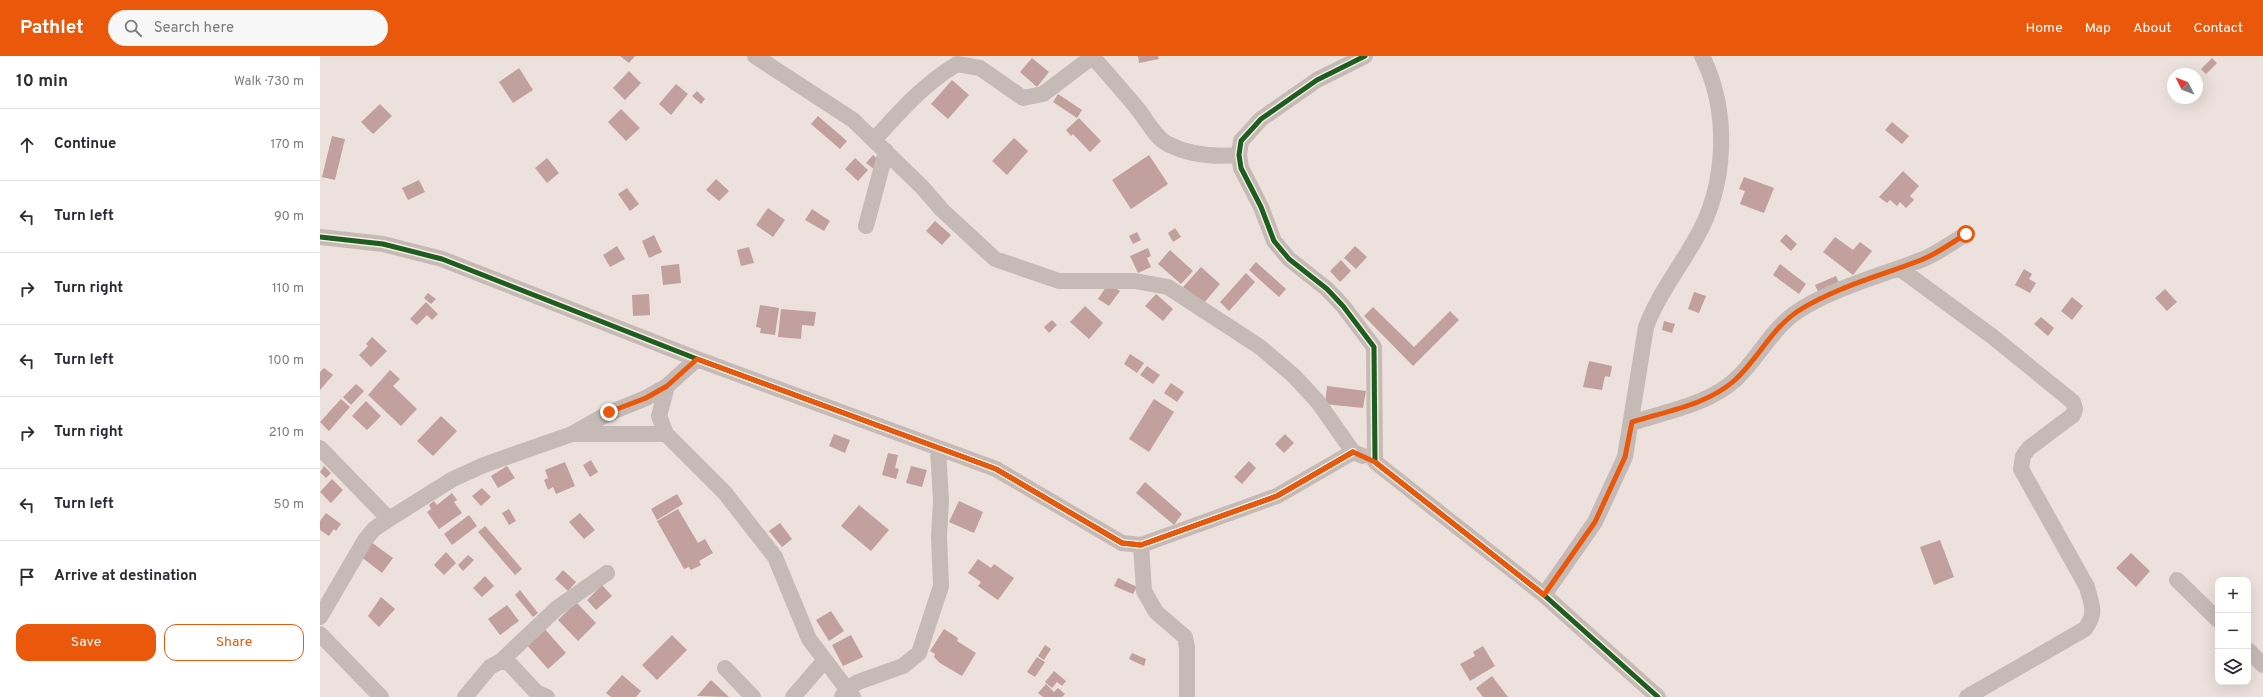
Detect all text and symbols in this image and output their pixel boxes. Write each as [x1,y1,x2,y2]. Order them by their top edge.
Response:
search box [108,10,388,46]
text: Pathlet [20,16,84,40]
icon: search [122,17,144,39]
text: Search here [154,19,234,38]
text: Home [2026,20,2063,37]
text: Map [2085,20,2111,37]
text: About [2133,20,2172,37]
text: Contact [2194,20,2243,37]
north arrow [2167,68,2203,104]
text: 10 min [16,71,68,93]
text: Walk · 730 m [234,74,304,90]
icon: ahead [16,134,38,156]
text: Continue [54,135,116,154]
text: 170 m [270,137,304,153]
icon: left [16,206,38,228]
text: Turn left [54,207,114,226]
text: 90 m [274,209,304,225]
route start [1957,225,1975,243]
icon: right [16,278,38,300]
text: Turn right [54,279,123,298]
text: 110 m [272,281,304,297]
icon: left [16,350,38,372]
text: Turn left [54,351,114,370]
text: 100 m [268,353,304,369]
route end [600,403,618,421]
icon: right [16,422,38,444]
text: Turn right [54,423,123,442]
text: 210 m [269,425,304,441]
icon: left [16,494,38,516]
text: Turn left [54,495,114,514]
text: 50 m [274,497,304,513]
icon: arrive [16,566,38,588]
text: Arrive at destination [54,567,197,586]
map controls [2215,577,2251,685]
button: + [2215,577,2251,613]
button: − [2215,613,2251,649]
button: Save [16,624,156,661]
button: Share [164,624,304,661]
button: layers [2215,649,2251,685]

